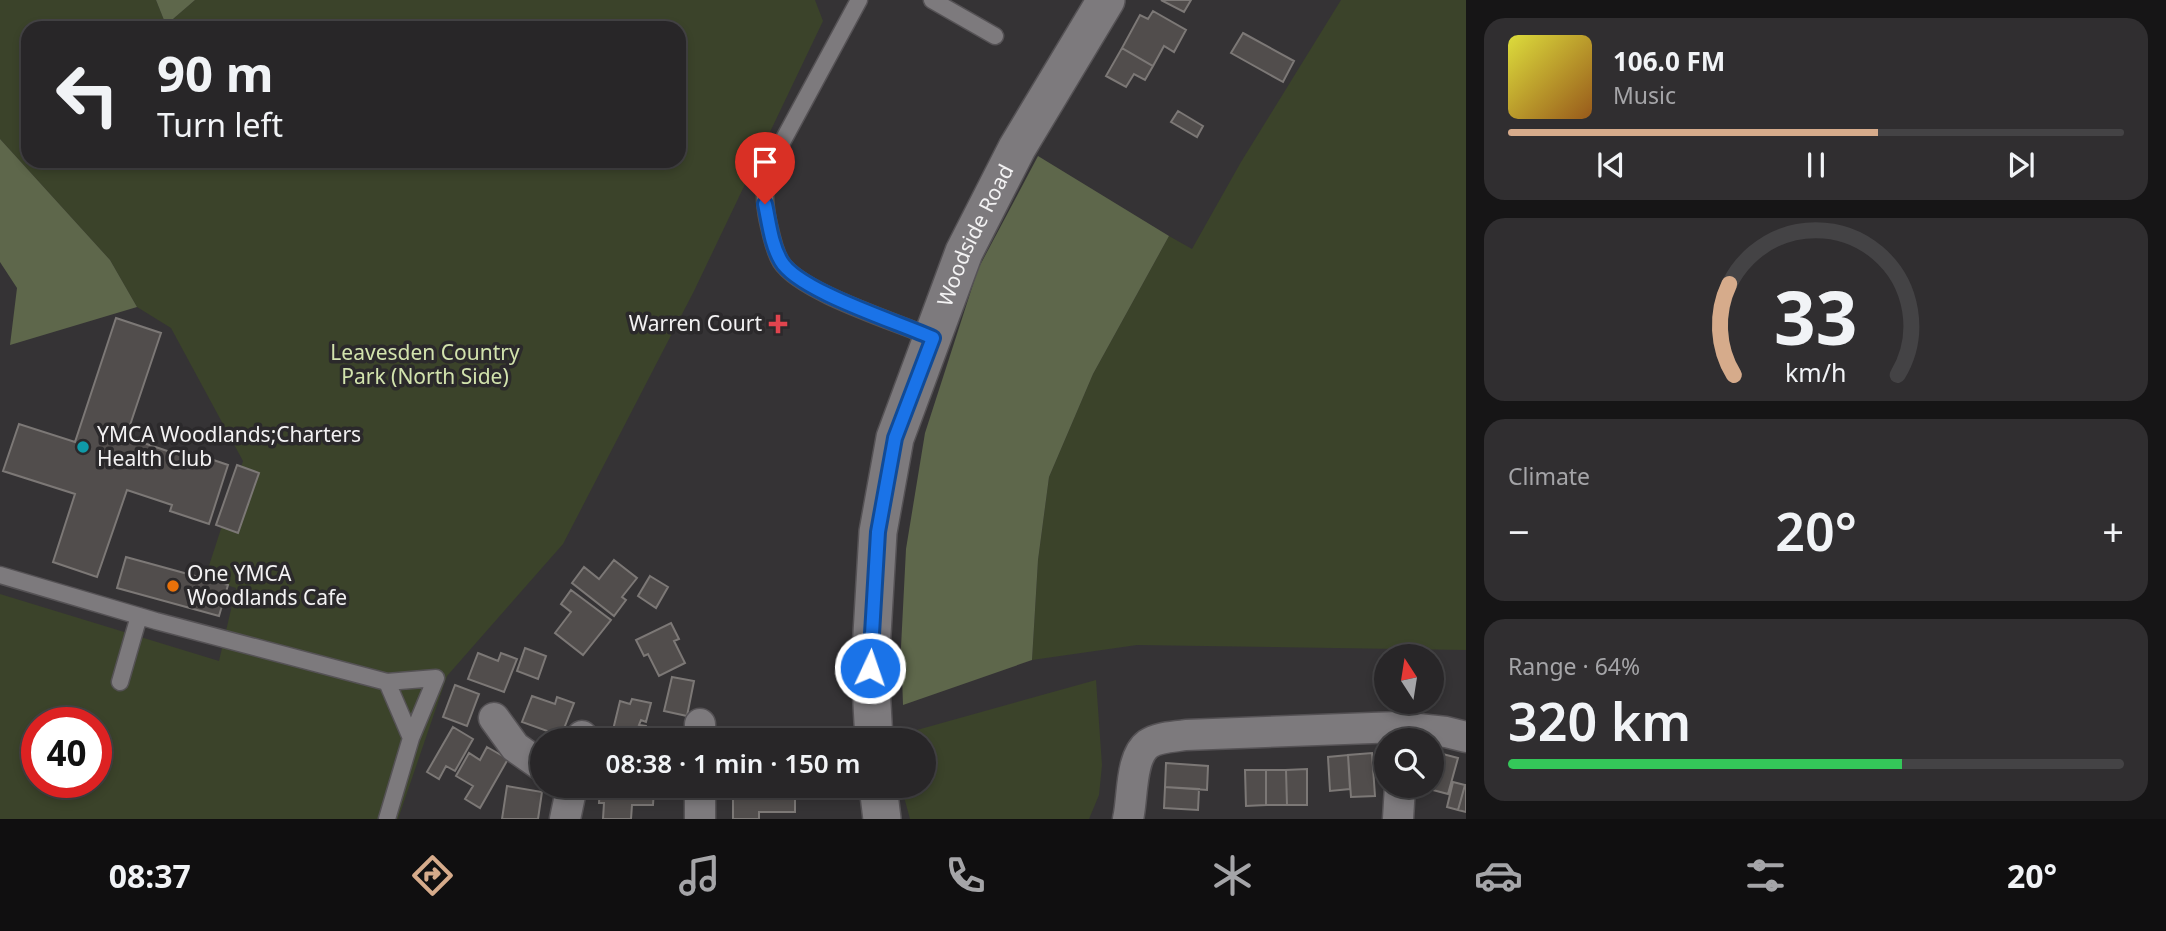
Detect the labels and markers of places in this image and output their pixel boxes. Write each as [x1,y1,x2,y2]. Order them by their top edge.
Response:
pin [735,132,795,204]
place label: Warren Court [629,309,762,337]
marker: Warren Court [768,314,788,334]
place label: YMCA Woodlands;Charters Health Club [97,420,361,472]
marker: YMCA Woodlands;Charters Health Club [75,439,91,455]
place label: One YMCA Woodlands Cafe [187,559,347,611]
marker: One YMCA Woodlands Cafe [165,578,181,594]

